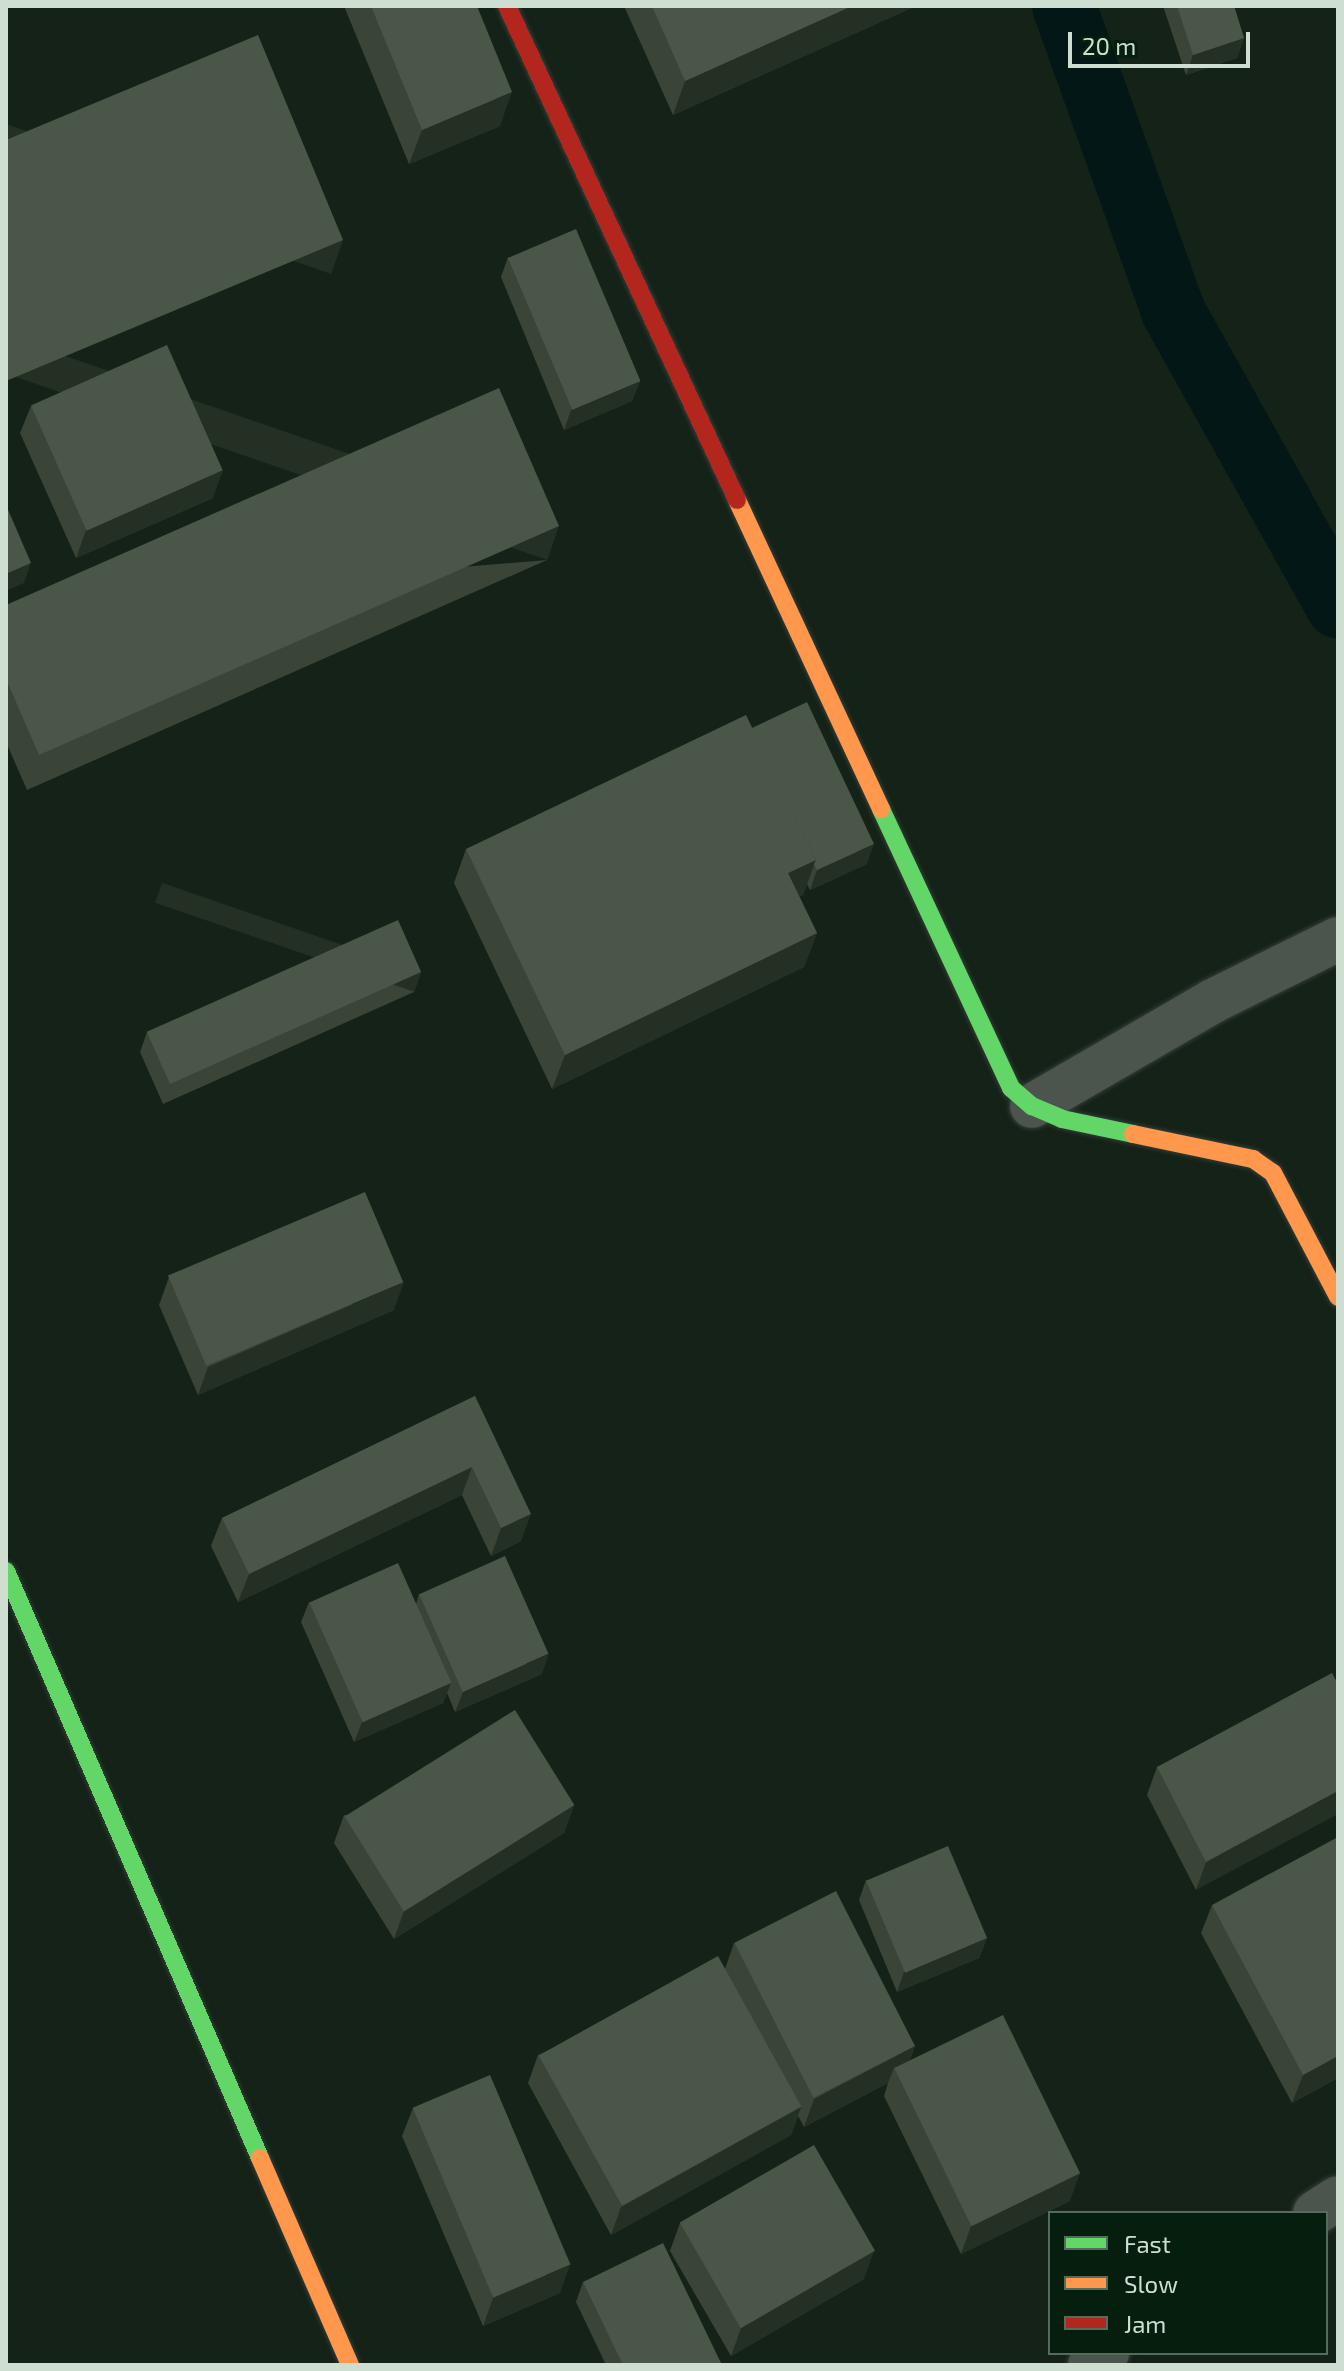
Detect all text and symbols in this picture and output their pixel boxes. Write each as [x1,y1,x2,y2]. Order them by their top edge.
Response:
scale bar [1072,16,1254,66]
text: 20 m [1082,31,1136,60]
legend [1048,2211,1328,2355]
text: Fast [1124,2229,1171,2258]
text: Slow [1124,2269,1178,2298]
text: Jam [1124,2309,1166,2338]

